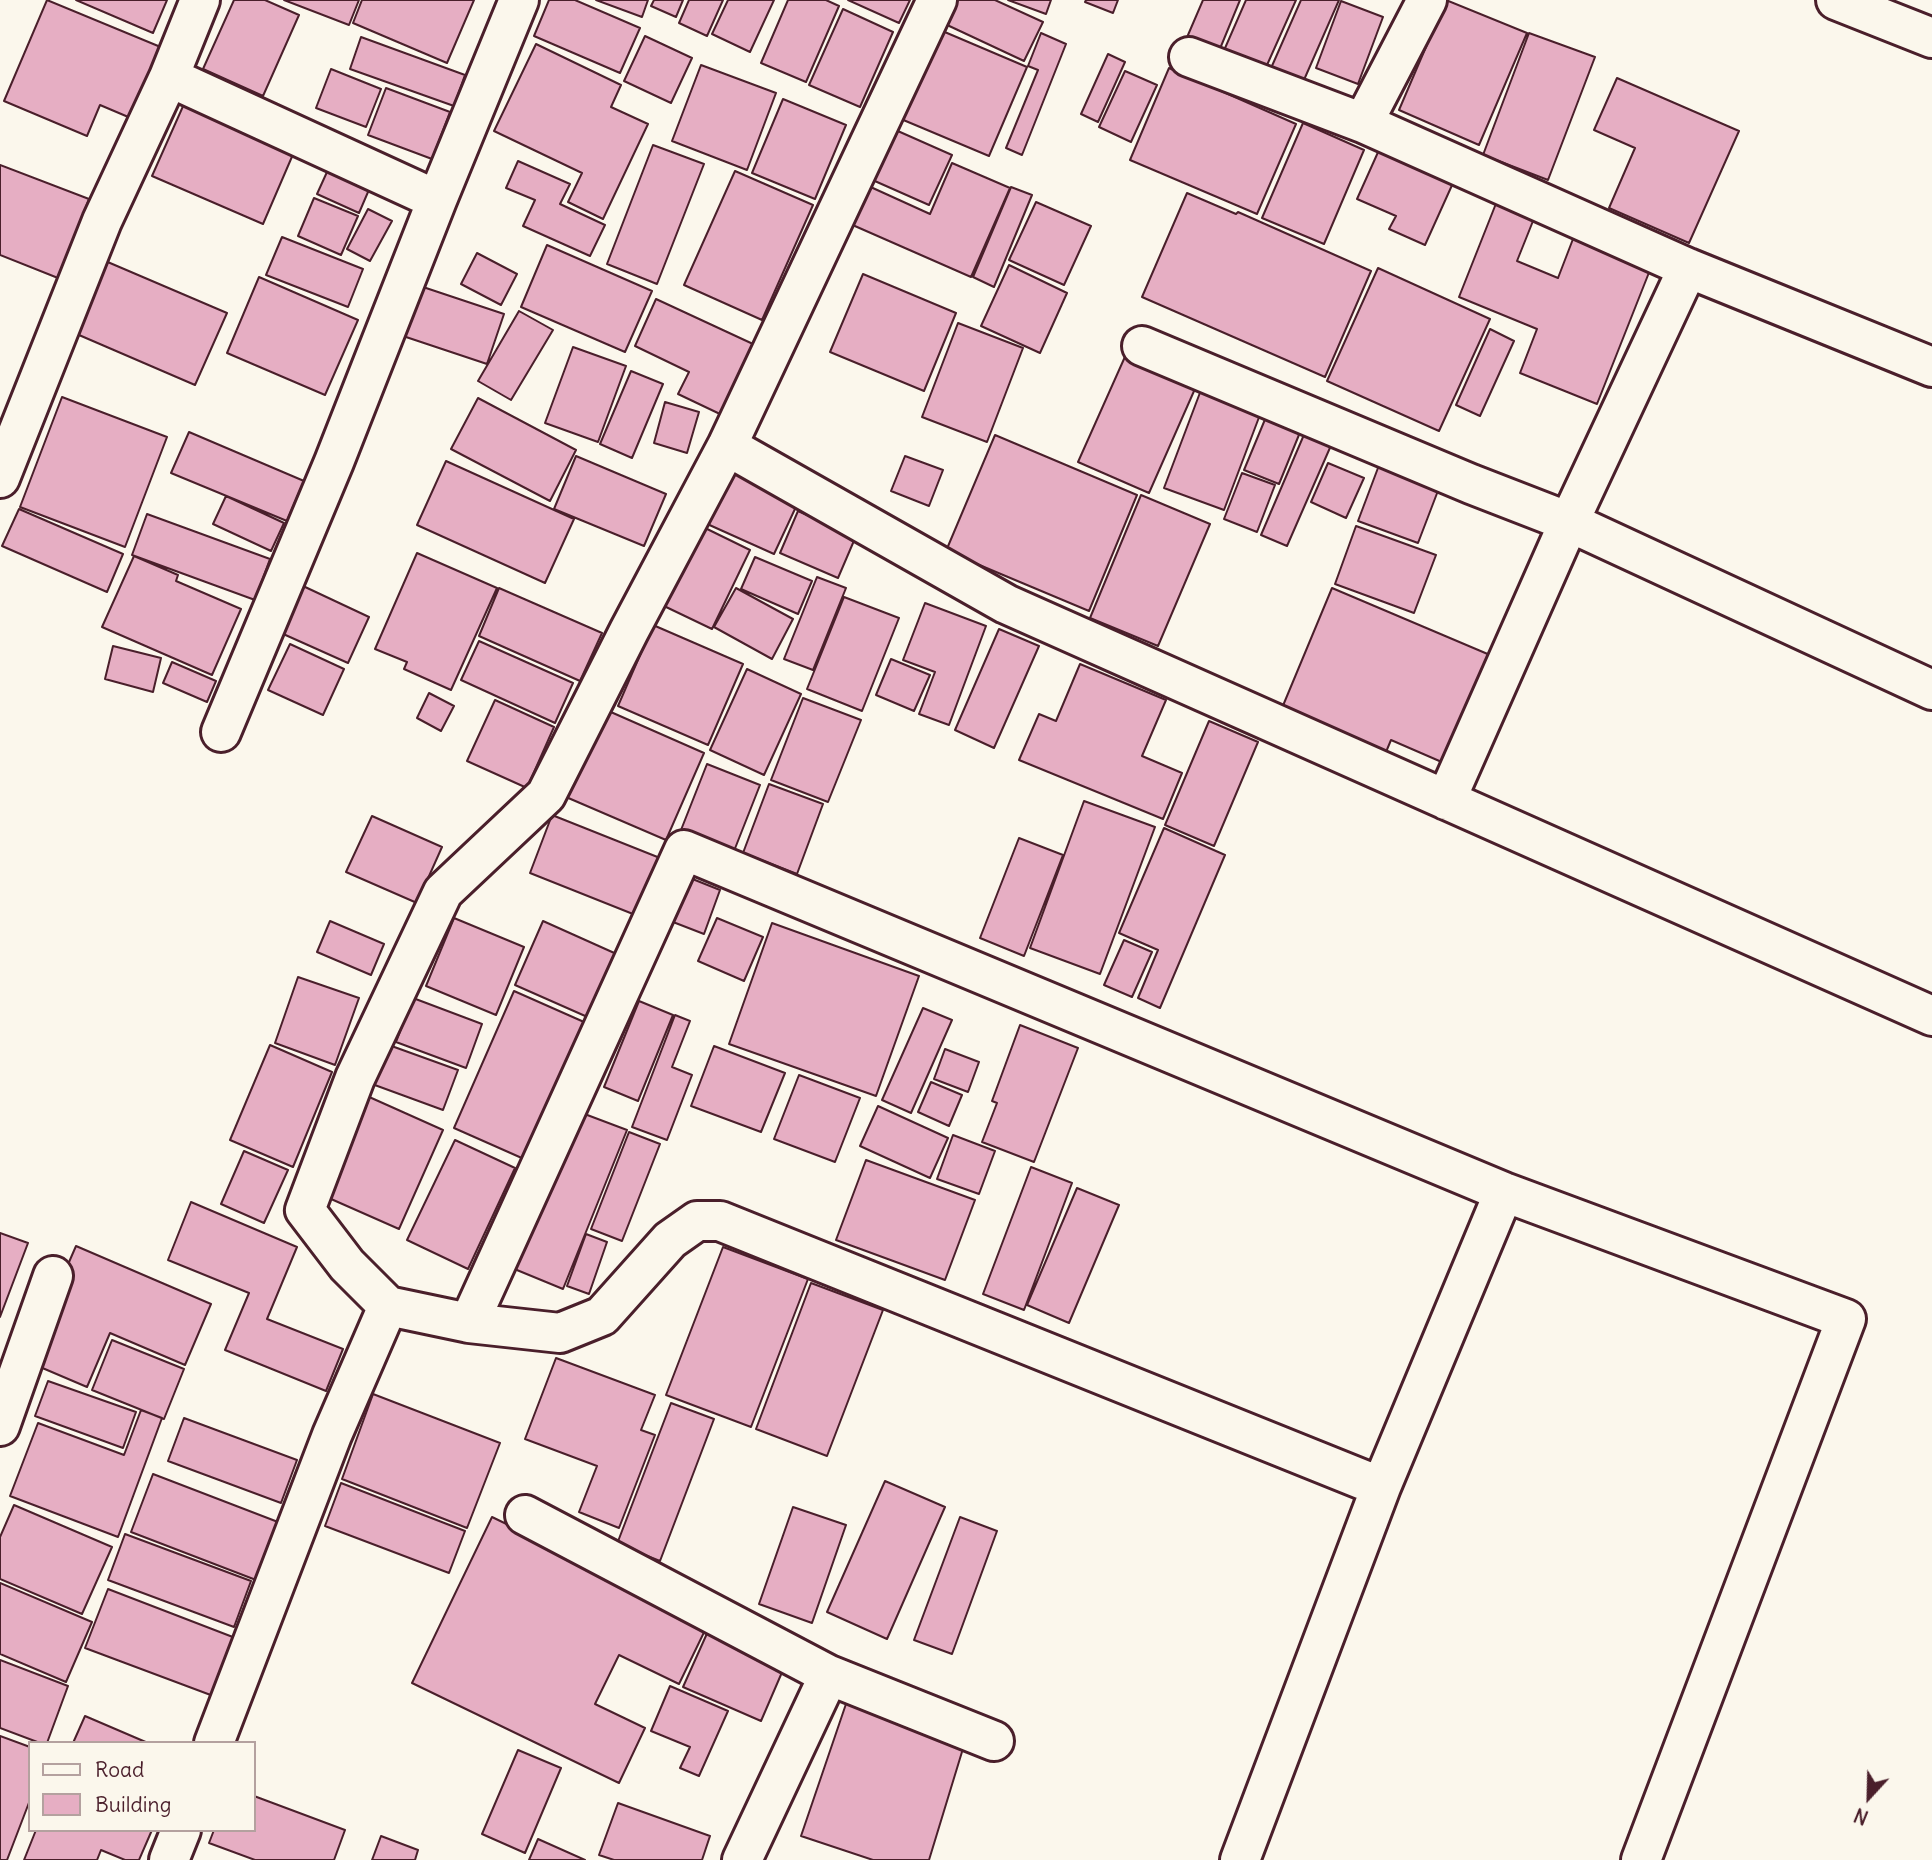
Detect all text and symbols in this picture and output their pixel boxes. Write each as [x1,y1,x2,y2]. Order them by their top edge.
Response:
legend [28,1741,256,1832]
text: Road [95,1756,144,1783]
north arrow [1834,1762,1904,1832]
text: Building [95,1791,171,1818]
text: N [1851,1803,1872,1830]

